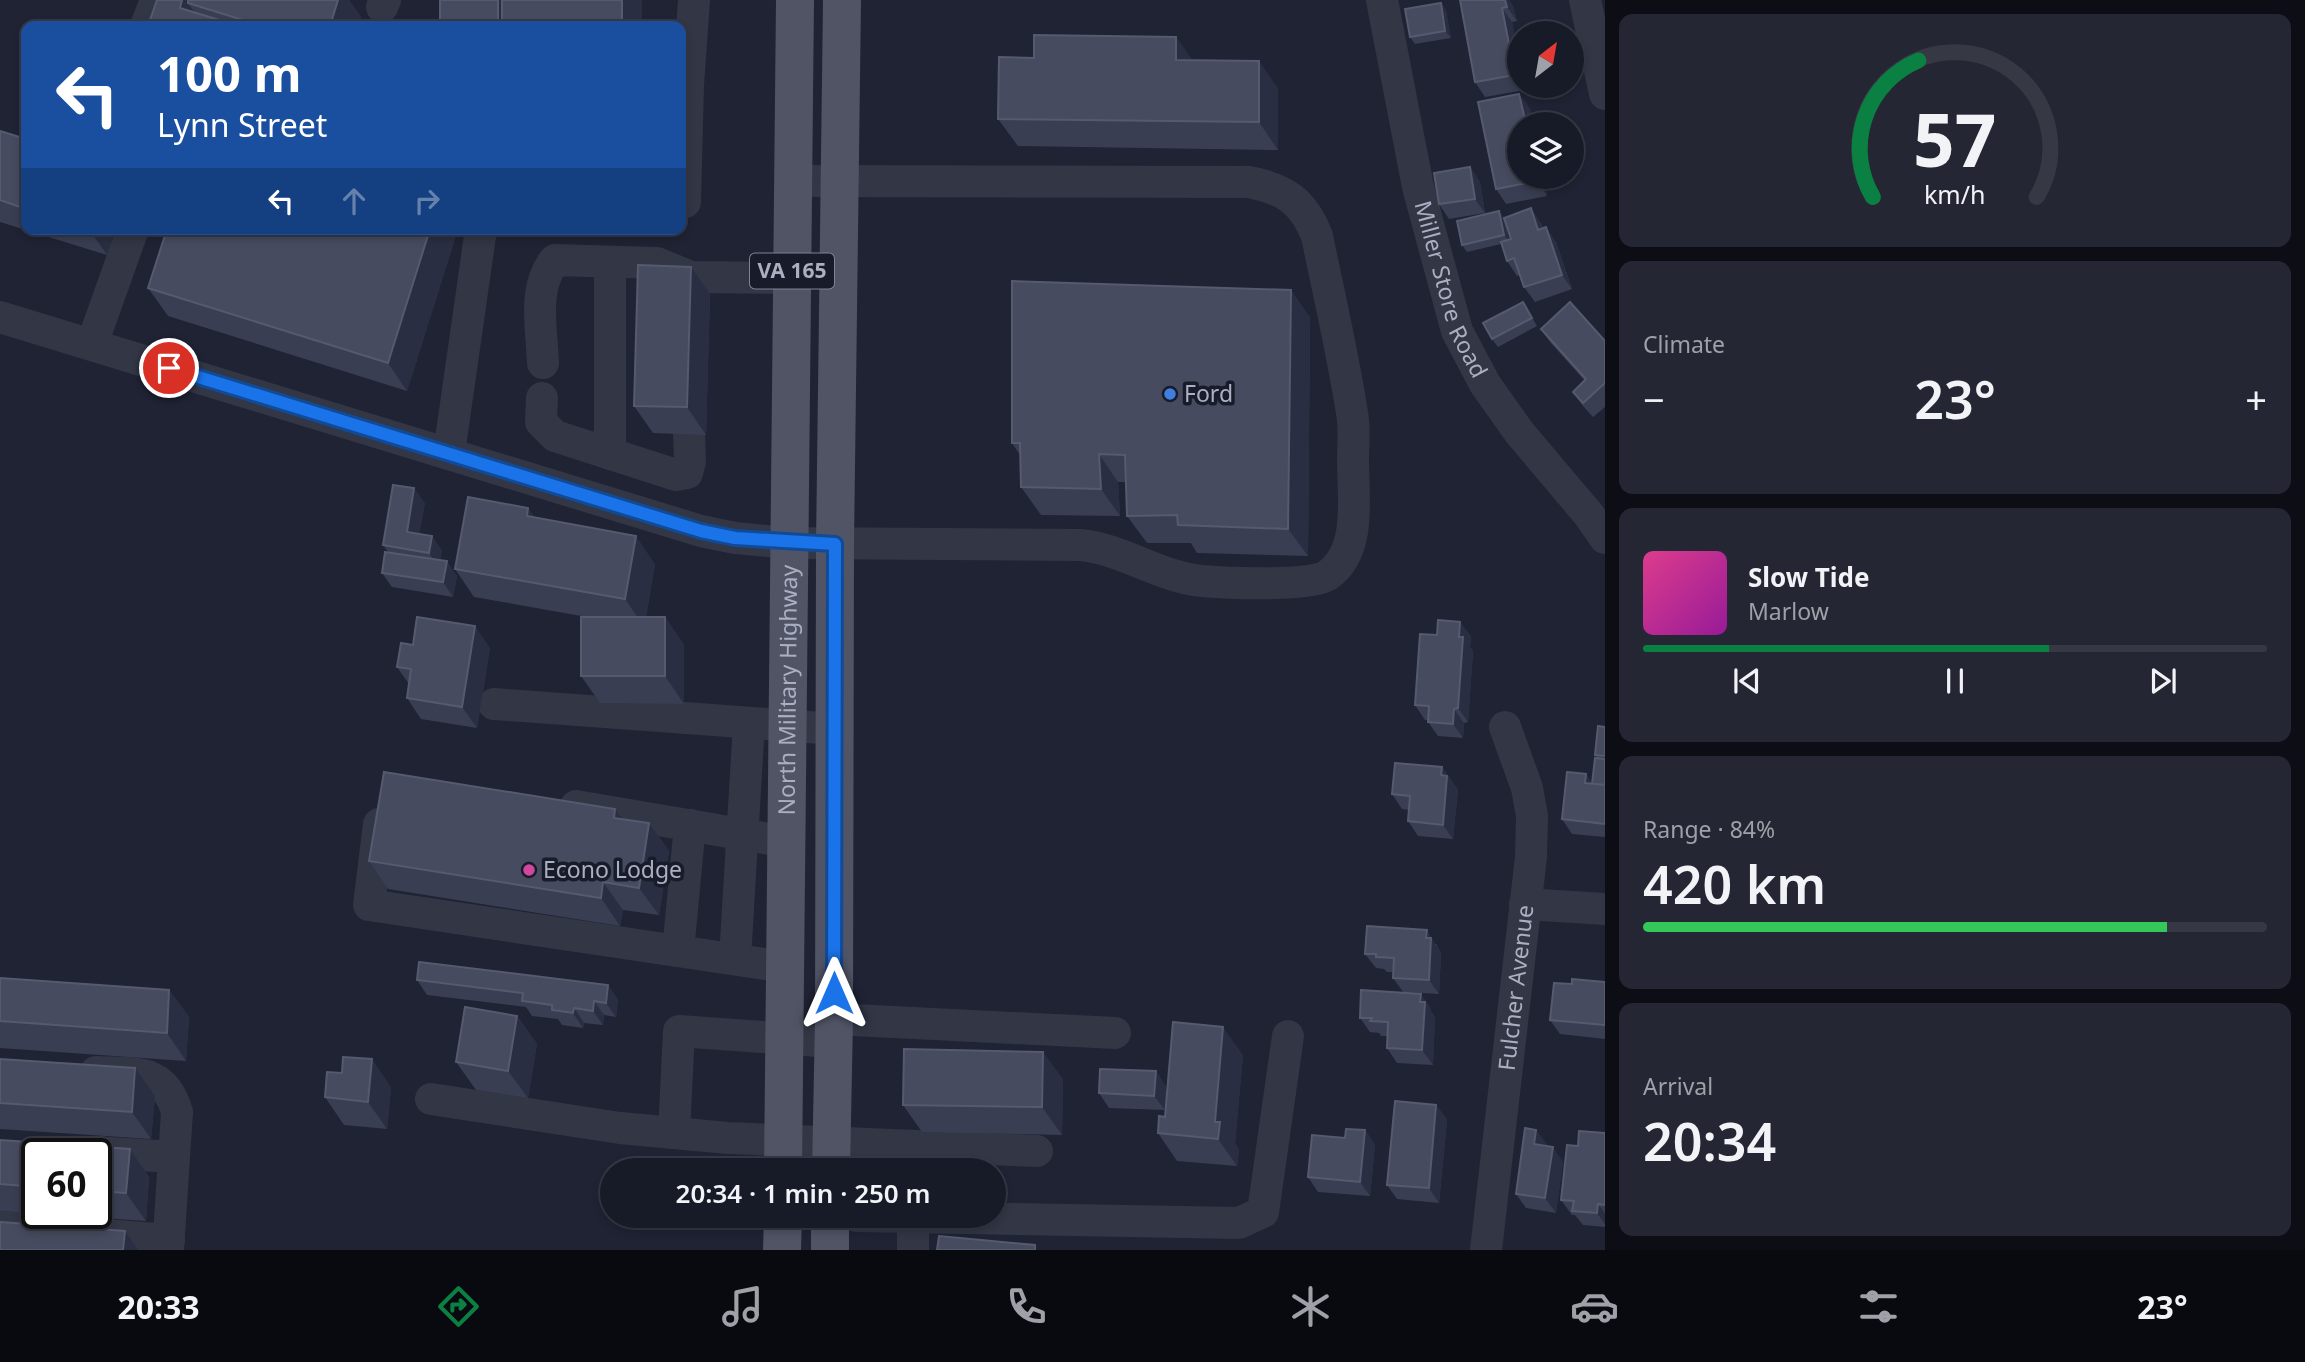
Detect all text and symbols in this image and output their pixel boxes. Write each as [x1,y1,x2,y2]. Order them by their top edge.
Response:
north arrow [1507,21,1584,98]
map controls [1507,21,1584,189]
text: 100 m [157,40,302,106]
icon: left [42,49,133,140]
text: 57 [1913,89,1997,188]
text: Lynn Street [157,103,327,146]
button: layers [1507,112,1584,189]
text: km/h [1924,176,1986,210]
icon: left [262,182,300,220]
icon: ahead [335,182,373,220]
icon: right [408,182,446,220]
street label: Miller Store Road [1407,197,1496,383]
road number: VA 165 [750,254,834,288]
text: Climate [1643,328,1725,360]
pin [139,338,199,398]
icon: arrive [150,349,188,387]
text: 23° [1914,363,1996,434]
text: − [1643,373,1665,425]
text: + [2245,373,2267,425]
place label: Ford [1184,377,1233,409]
marker: Ford [1162,386,1178,402]
text: Slow Tide [1748,559,1870,595]
street label: North Military Highway [770,564,804,815]
text: Marlow [1748,595,1829,627]
icon: previous [1728,662,1766,700]
icon: pause [1936,662,1974,700]
icon: next [2144,662,2182,700]
text: Range · 84% [1643,813,1775,845]
text: 420 km [1643,848,1826,919]
place label: Econo Lodge [543,853,682,885]
marker: Econo Lodge [521,862,537,878]
street label: Fulcher Avenue [1490,903,1540,1072]
position arrow [797,956,871,1030]
text: Arrival [1643,1070,1713,1102]
text: 20:34 [1643,1105,1776,1176]
speed limit sign: 60 [21,1138,112,1229]
text: 20:34 · 1 min · 250 m [676,1175,930,1211]
icon: directions [434,1282,483,1331]
icon: music [718,1282,767,1331]
icon: phone [1002,1282,1051,1331]
icon: climate [1286,1282,1335,1331]
icon: car [1570,1282,1619,1331]
icon: filters [1854,1282,1903,1331]
text: 20:33 [117,1285,200,1328]
text: 23° [2137,1285,2188,1328]

